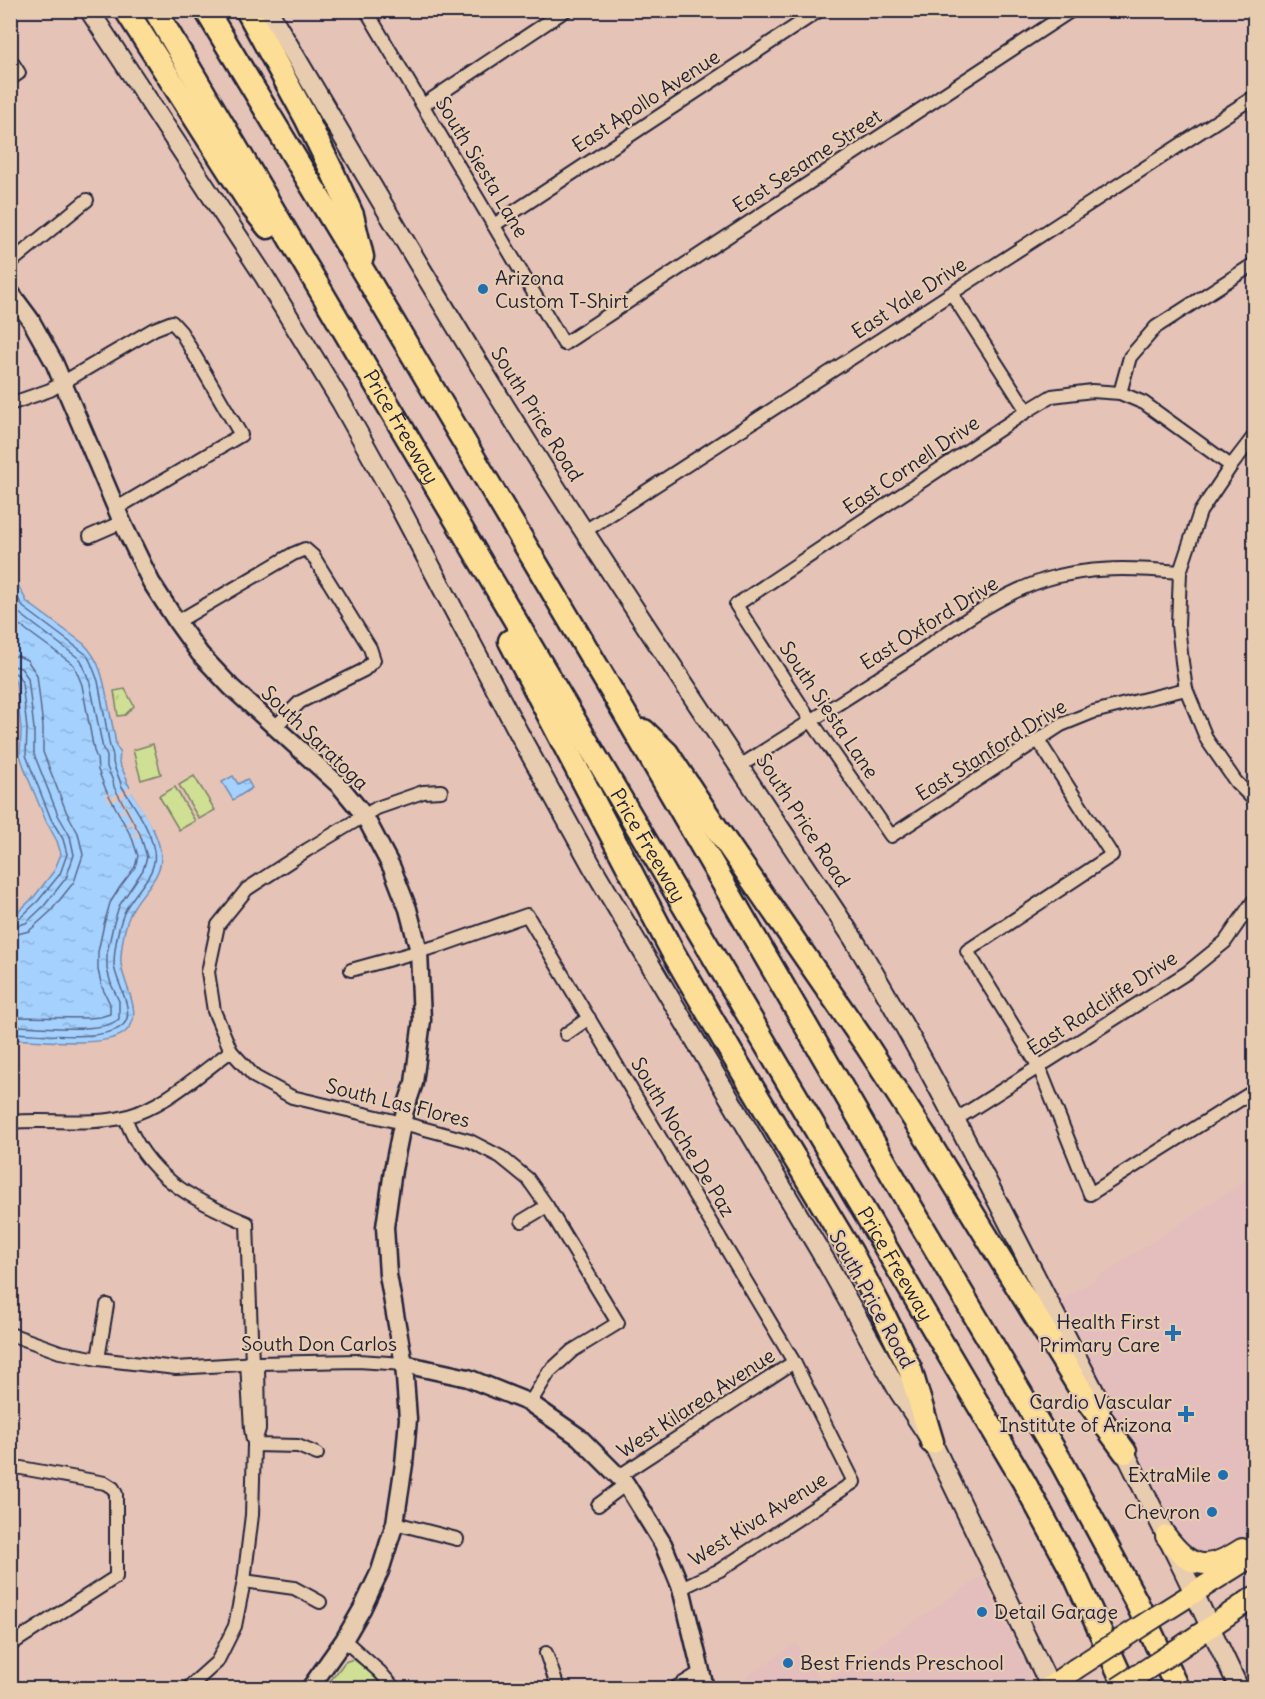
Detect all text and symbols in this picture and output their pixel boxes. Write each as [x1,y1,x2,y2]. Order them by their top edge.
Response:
street label: East Apollo Avenue [567,44,724,158]
street label: South Siesta Lane [431,92,534,242]
street label: East Sesame Street [728,103,886,218]
street label: East Yale Drive [847,251,971,344]
place label: Arizona Custom T-Shirt [495,265,629,313]
marker: Arizona Custom T-Shirt [476,282,490,296]
street label: South Price Road [486,342,589,486]
street label: Price Freeway [358,365,445,488]
street label: East Cornell Drive [838,410,984,519]
street label: East Oxford Drive [855,570,1002,675]
street label: South Siesta Lane [774,636,885,783]
street label: South Saratoga [256,680,374,795]
street label: East Stanford Drive [911,693,1071,806]
street label: South Price Road [751,748,856,891]
street label: Price Freeway [605,784,692,907]
street label: East Radcliffe Drive [1022,945,1181,1060]
street label: South Noche De Paz [626,1053,741,1221]
street label: South Las Flores [323,1073,473,1132]
street label: Price Freeway [852,1202,939,1325]
street label: South Price Road [824,1225,921,1372]
place label: Health First Primary Care [1039,1309,1160,1357]
marker: Health First Primary Care [1164,1324,1182,1342]
street label: South Don Carlos [241,1331,397,1356]
street label: West Kilarea Avenue [612,1342,779,1463]
place label: Cardio Vascular Institute of Arizona [1000,1389,1172,1437]
marker: Cardio Vascular Institute of Arizona [1177,1405,1195,1423]
place label: ExtraMile [1128,1462,1211,1487]
street label: West Kiva Avenue [684,1466,832,1571]
marker: ExtraMile [1216,1468,1230,1482]
place label: Chevron [1124,1499,1200,1524]
marker: Chevron [1205,1505,1219,1519]
place label: Detail Garage [994,1599,1118,1624]
marker: Detail Garage [975,1605,989,1619]
place label: Best Friends Preschool [800,1650,1004,1675]
marker: Best Friends Preschool [781,1656,795,1670]

